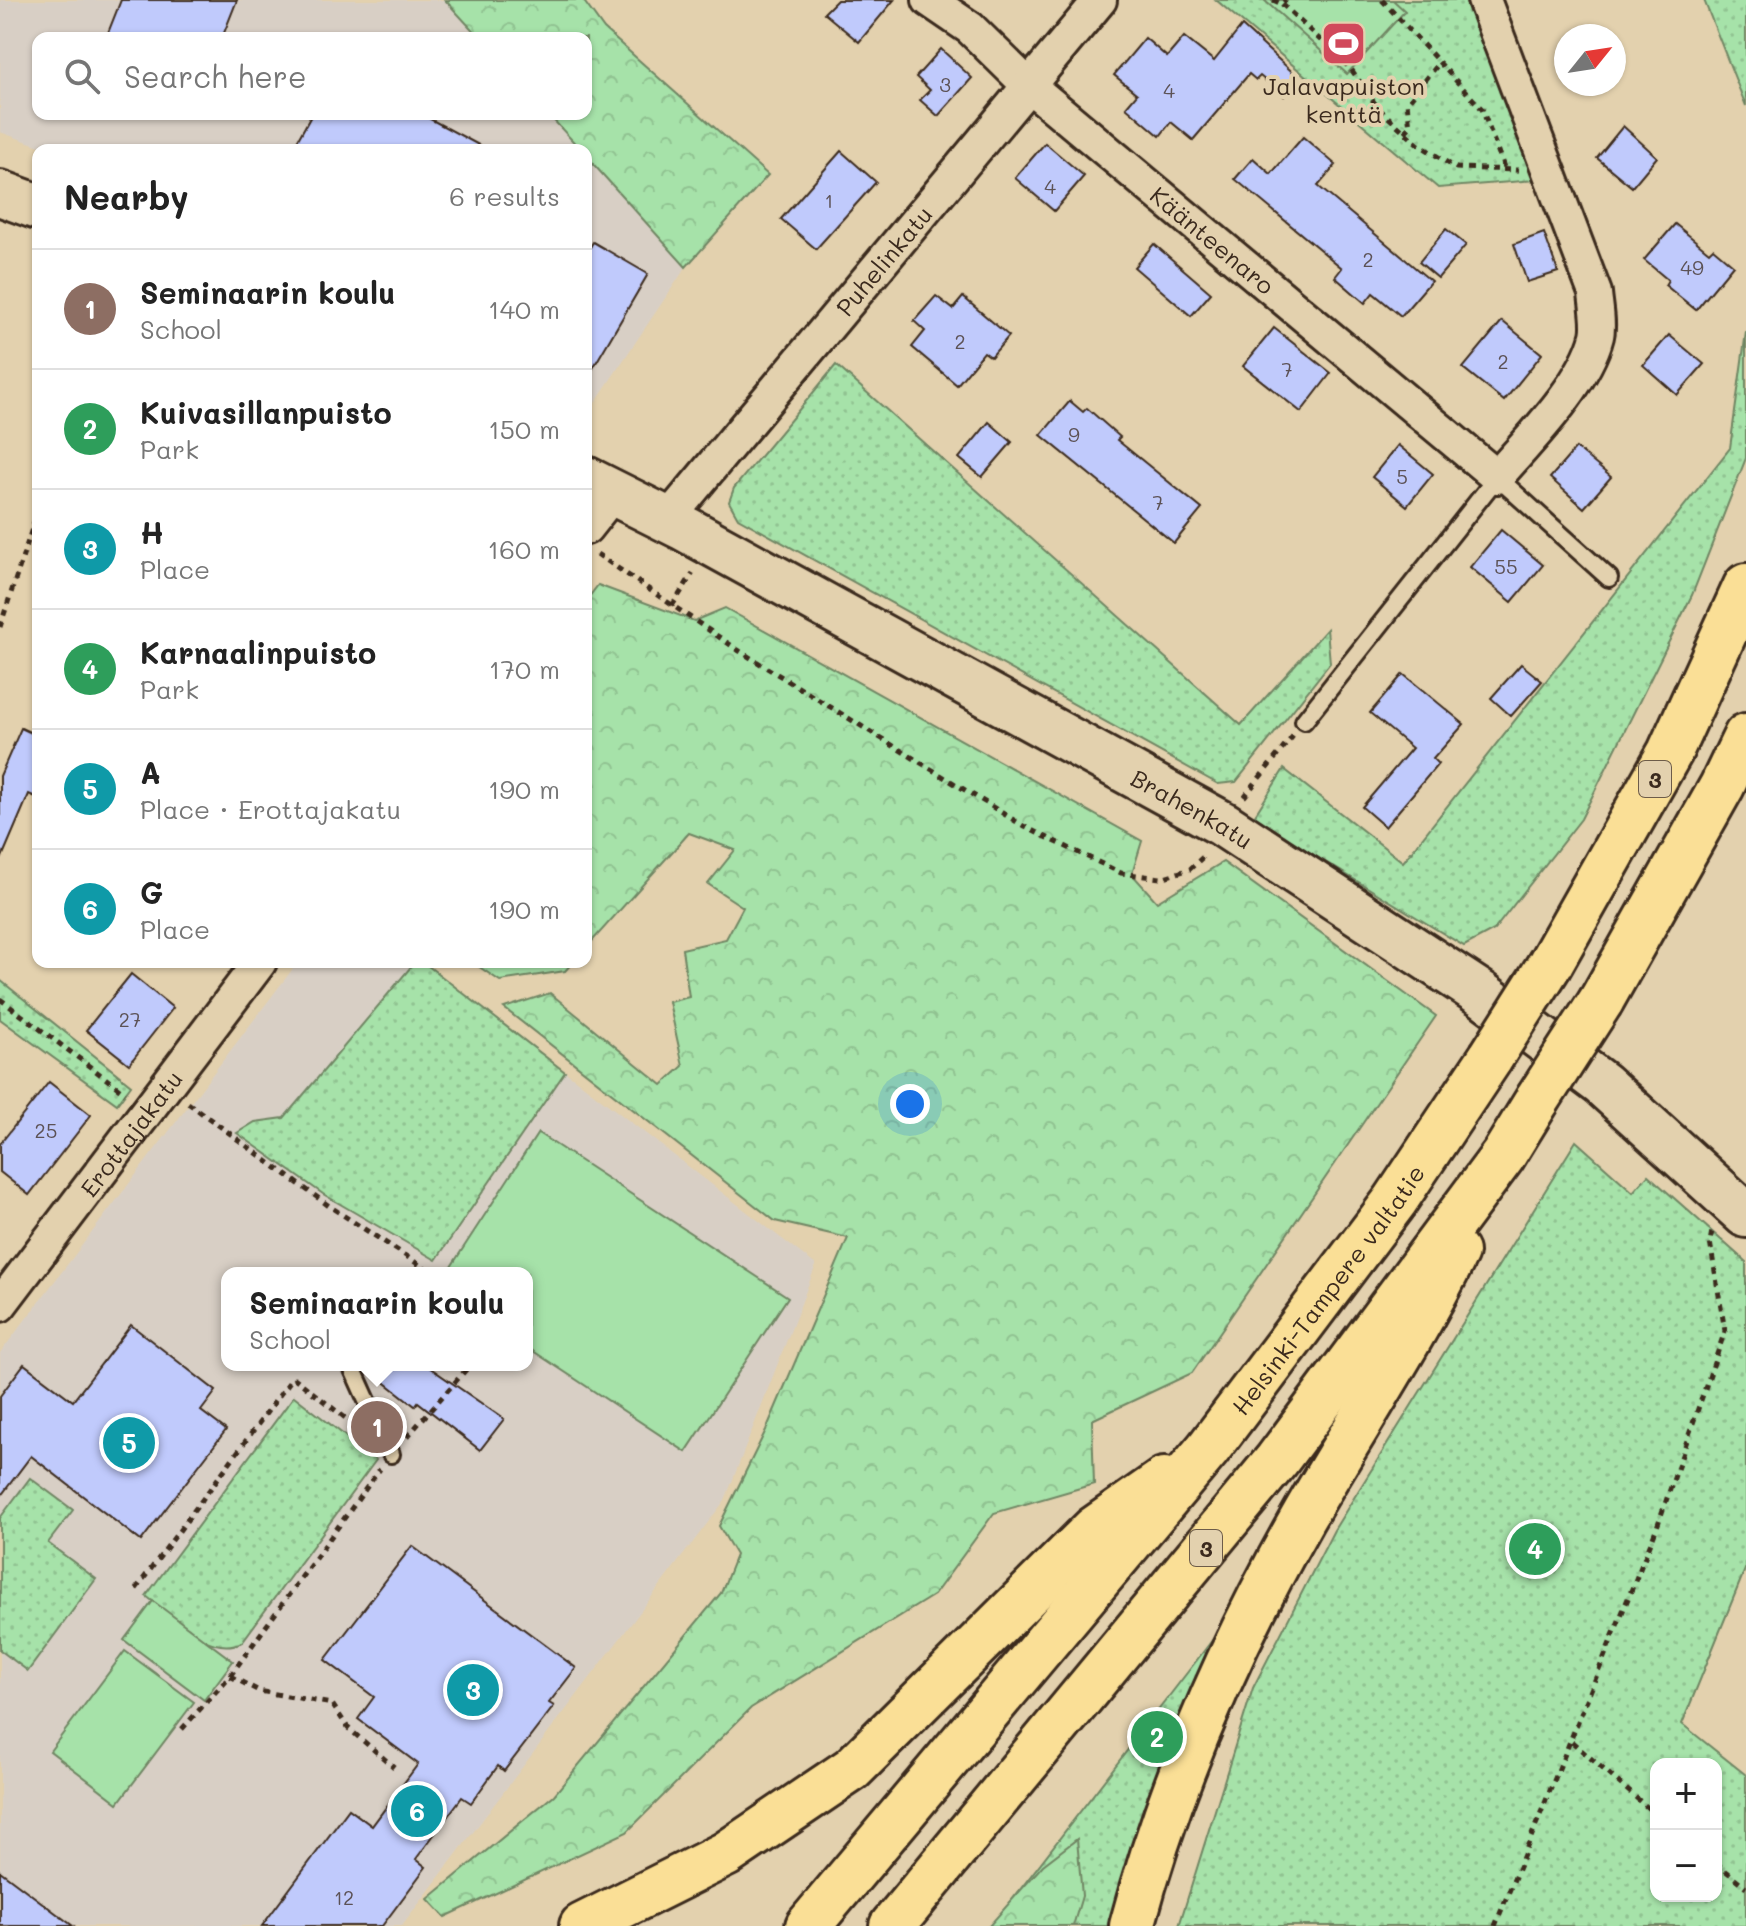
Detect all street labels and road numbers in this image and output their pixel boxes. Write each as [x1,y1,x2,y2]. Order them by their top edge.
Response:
street label: Käänteenaro [1144,179,1281,300]
street label: Puhelinkatu [828,199,938,322]
street label: Brahenkatu [1126,761,1259,855]
road number: 3 [1639,761,1671,797]
street label: Erottajakatu [73,1064,188,1202]
street label: Helsinki-Tampere valtatie [1224,1158,1431,1421]
road number: 3 [1190,1530,1222,1566]

